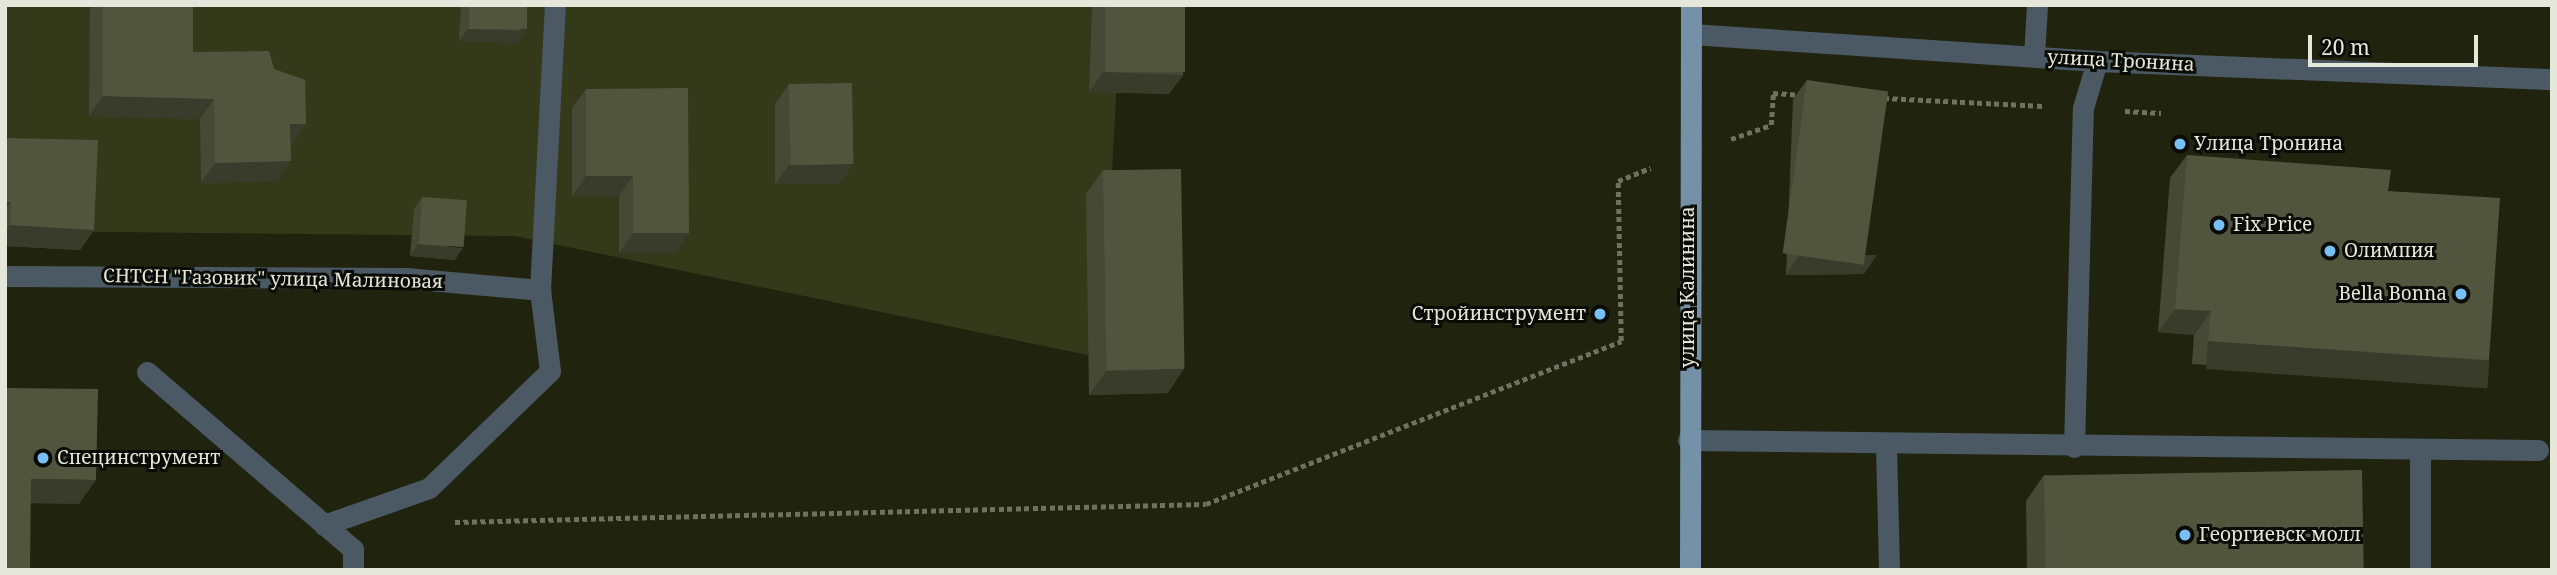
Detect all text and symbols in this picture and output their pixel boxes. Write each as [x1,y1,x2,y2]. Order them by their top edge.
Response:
scale bar [2312,21,2482,65]
text: 20 m [2321,33,2370,61]
street label: улица Тронина [2047,46,2195,76]
place label: Улица Тронина [2194,133,2343,155]
marker: Улица Тронина [2172,136,2188,152]
street label: улица Калинина [1677,206,1699,368]
place label: Fix Price [2233,214,2312,236]
marker: Fix Price [2211,217,2227,233]
place label: Олимпия [2344,240,2434,262]
marker: Олимпия [2322,243,2338,259]
street label: СНТСН "Газовик" улица Малиновая [103,265,443,293]
place label: Bella Bonna [2338,283,2447,305]
marker: Bella Bonna [2453,286,2469,302]
place label: Стройинструмент [1412,303,1586,325]
marker: Стройинструмент [1592,306,1608,322]
place label: Специнструмент [57,447,220,469]
marker: Специнструмент [35,450,51,466]
place label: Георгиевск молл [2199,524,2361,546]
marker: Георгиевск молл [2177,527,2193,543]

